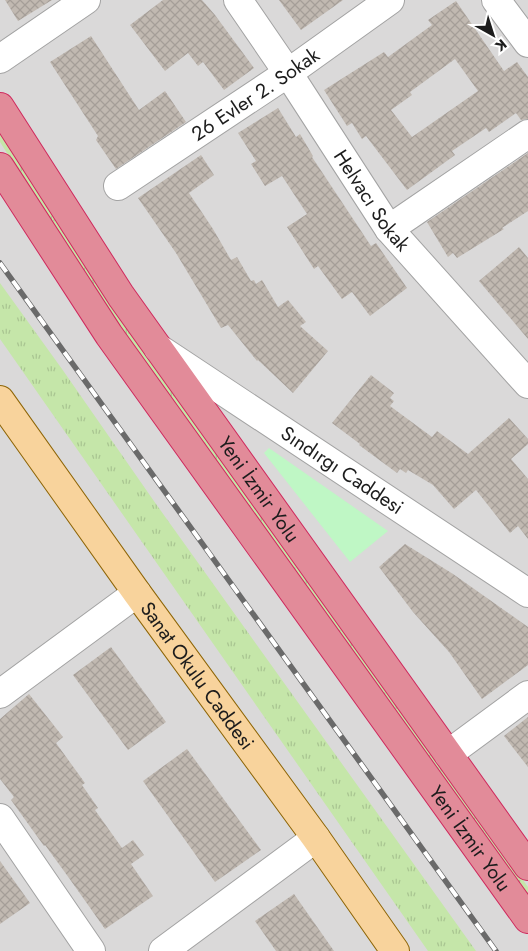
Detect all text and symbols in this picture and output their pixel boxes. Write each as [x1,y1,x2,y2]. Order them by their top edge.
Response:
north arrow [468,10,518,60]
text: K [491,34,511,56]
street label: 26 Evler 2. Sokak [185,40,325,148]
street label: Helvacı Sokak [327,144,417,258]
street label: Sındırgı Caddesi [275,419,410,521]
street label: Yeni İzmir Yolu [211,430,307,548]
street label: Sanat Okulu Caddesi [133,595,261,756]
street label: Yeni İzmir Yolu [422,780,518,897]

